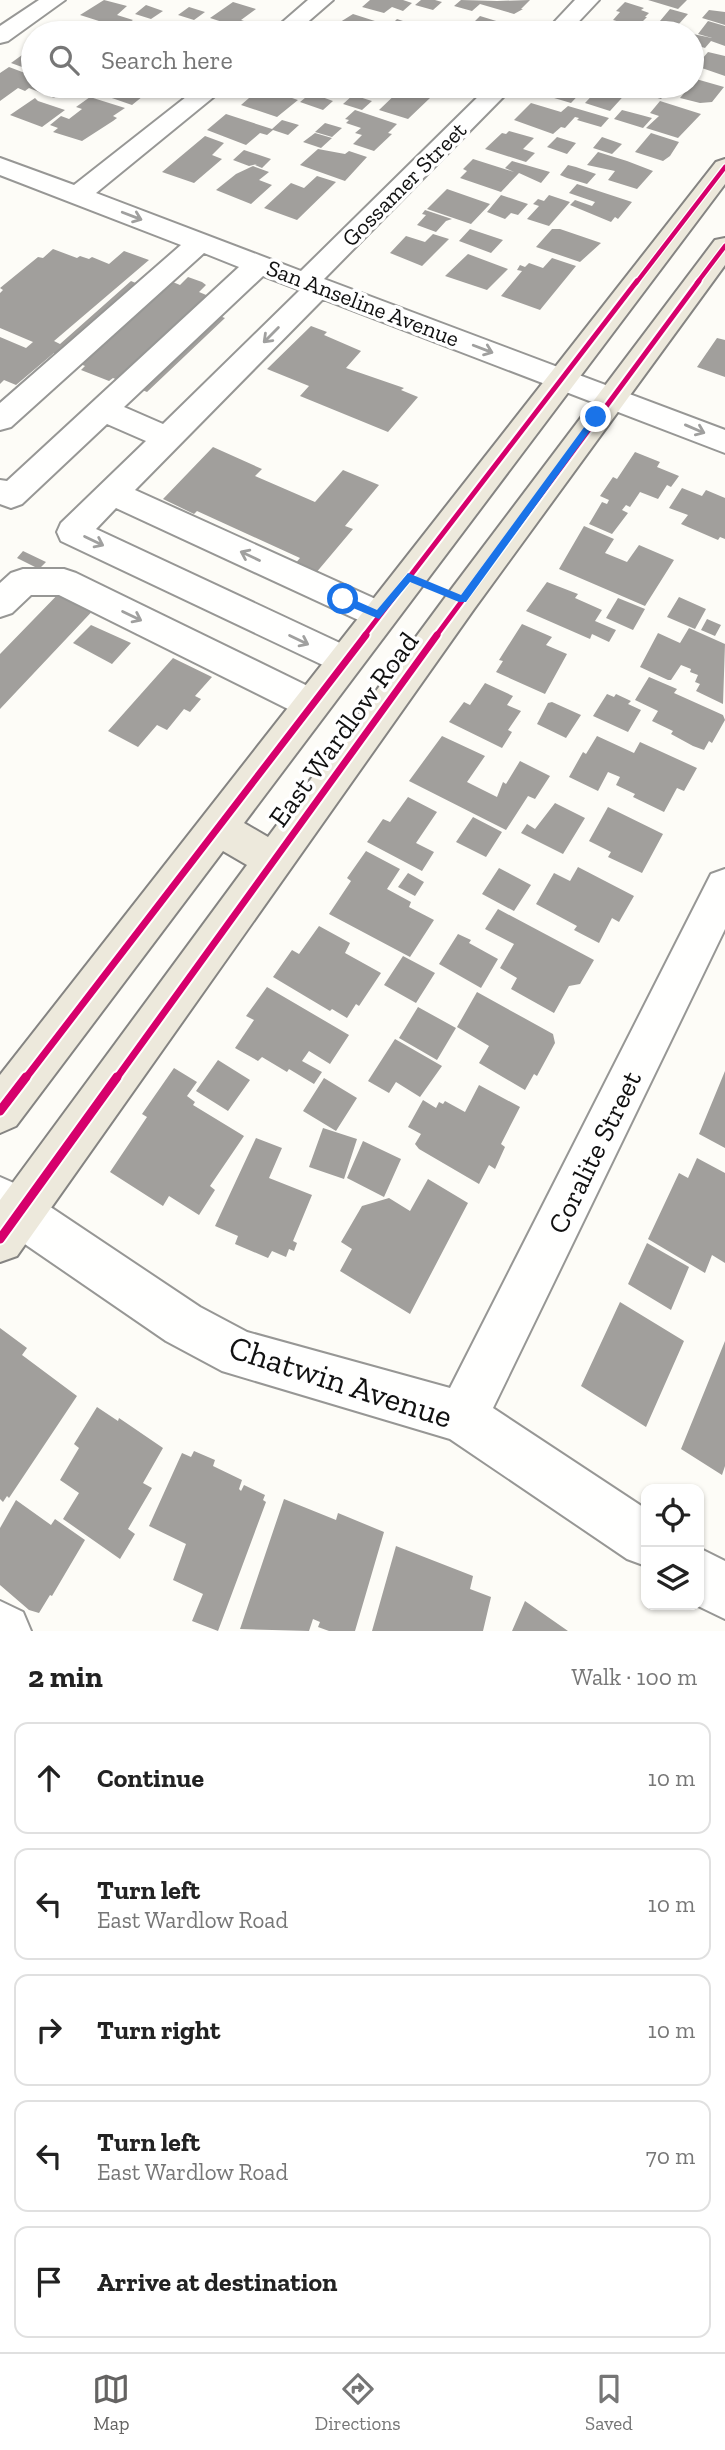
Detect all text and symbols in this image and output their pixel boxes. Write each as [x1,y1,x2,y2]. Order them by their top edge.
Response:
search box [21,21,704,98]
icon: search [45,41,83,79]
text: Search here [101,44,233,76]
street label: Gossamer Street [336,116,472,252]
one-way arrow [121,211,143,224]
street label: San Anseline Avenue [263,253,463,353]
one-way arrow [262,327,279,344]
one-way arrow [471,343,493,356]
route end [580,401,611,432]
one-way arrow [684,424,706,437]
one-way arrow [83,535,104,549]
one-way arrow [240,549,261,562]
route start [327,583,358,614]
one-way arrow [121,609,142,623]
street label: East Wardlow Road [262,626,425,833]
one-way arrow [288,633,309,647]
street label: Coralite Street [541,1065,648,1239]
street label: Chatwin Avenue [224,1327,457,1436]
map controls [641,1484,704,1610]
button: locate [641,1484,704,1547]
button: layers [641,1547,704,1610]
text: 2 min [28,1659,103,1695]
text: Walk · 100 m [571,1663,697,1691]
icon: ahead [30,1759,68,1797]
text: Continue [97,1762,204,1794]
text: 10 m [648,1764,695,1792]
text: Turn left [97,1874,200,1906]
icon: left [30,1885,68,1923]
text: 10 m [648,1890,695,1918]
text: East Wardlow Road [97,1906,288,1934]
icon: right [30,2011,68,2049]
text: Turn right [97,2014,220,2046]
text: 10 m [648,2016,695,2044]
text: Turn left [97,2126,200,2158]
icon: left [30,2137,68,2175]
text: 70 m [646,2142,695,2170]
text: East Wardlow Road [97,2158,288,2186]
icon: arrive [30,2263,68,2301]
text: Arrive at destination [97,2266,337,2298]
tab: Map [92,2370,130,2435]
tab: Directions [315,2370,401,2435]
tab: Saved [585,2370,633,2435]

